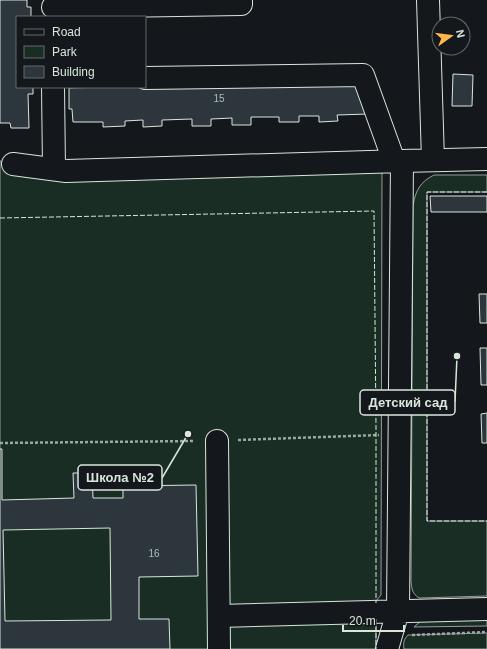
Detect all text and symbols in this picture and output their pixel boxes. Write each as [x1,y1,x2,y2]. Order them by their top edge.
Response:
legend [16,16,146,88]
north arrow [431,16,471,56]
text: Road [52,25,81,39]
text: N [454,28,467,39]
text: Park [52,45,78,59]
text: Building [52,65,95,79]
house number: 15 [213,93,225,104]
callout: Детский сад [360,390,455,415]
text: Детский сад [369,395,448,410]
callout: Школа №2 [78,465,162,490]
text: Школа №2 [86,470,154,485]
house number: 16 [148,548,160,559]
scale bar [343,607,404,633]
text: 20 m [349,614,376,628]

